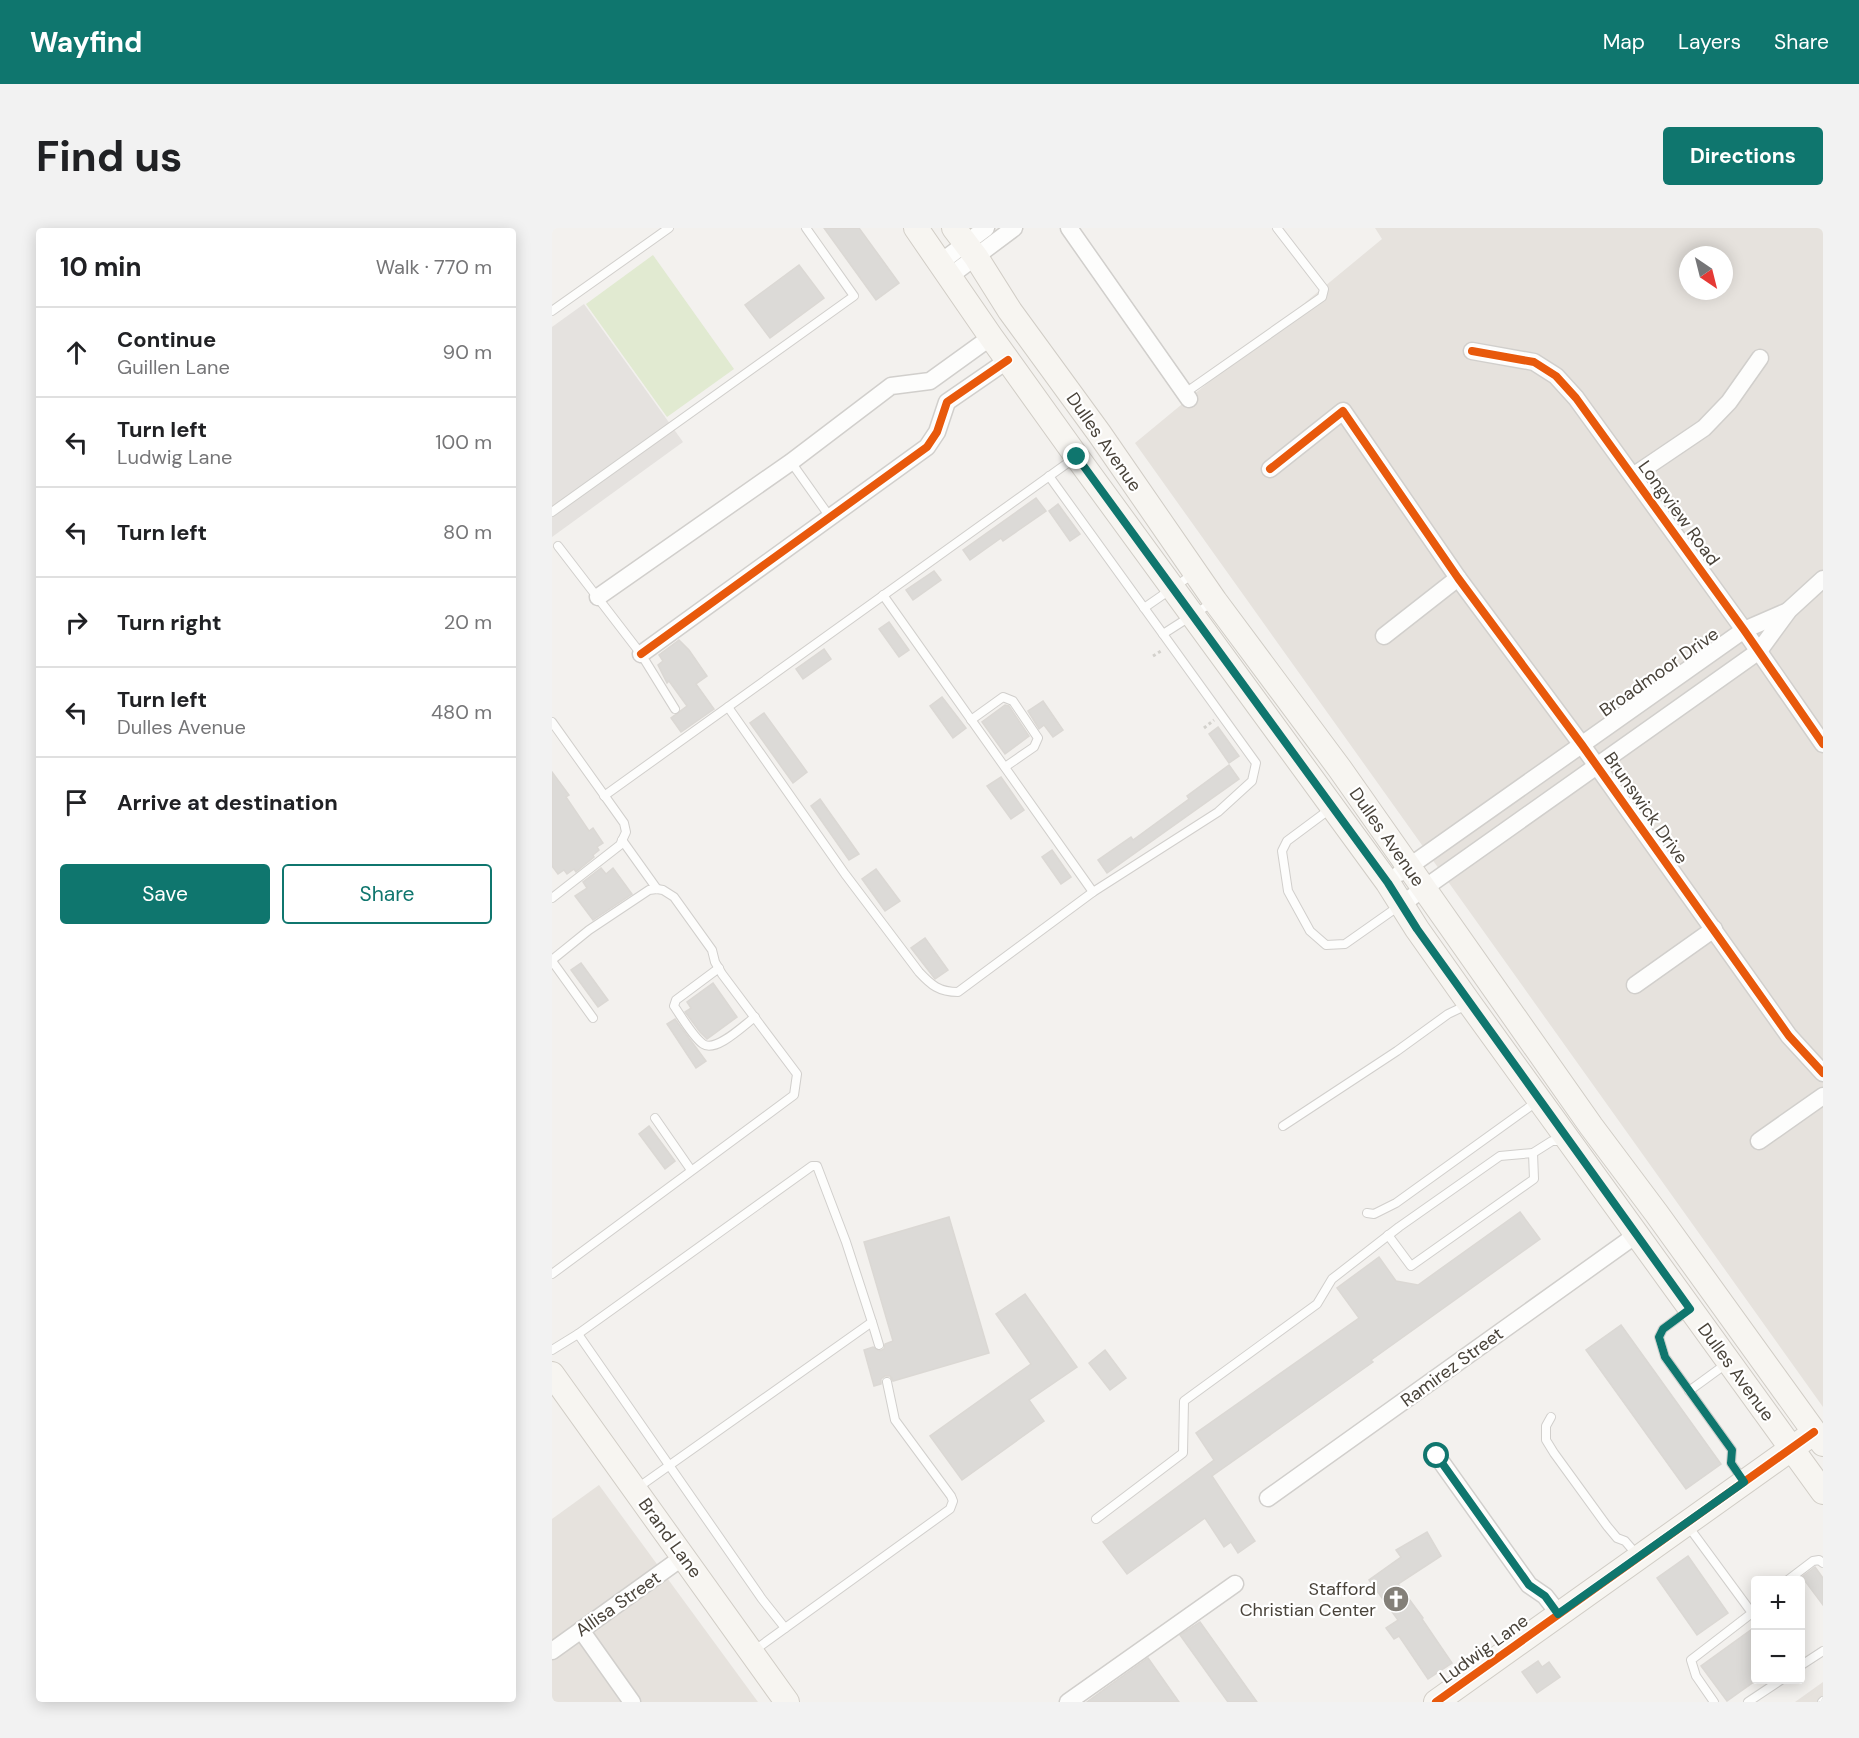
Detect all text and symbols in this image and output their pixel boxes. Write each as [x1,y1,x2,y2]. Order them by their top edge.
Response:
text: Wayfind [30,24,142,61]
text: Map [1603,28,1645,56]
text: Layers [1678,28,1741,56]
text: Share [1774,28,1829,56]
button: Directions [1663,127,1823,185]
text: Find us [36,129,182,184]
north arrow [1679,246,1733,300]
text: 10 min [60,250,142,284]
text: Walk · 770 m [376,254,492,280]
text: Continue [117,325,216,354]
icon: ahead [60,336,93,369]
text: 90 m [443,339,492,365]
text: Guillen Lane [117,354,230,380]
street label: Dulles Avenue [1061,388,1147,496]
text: Turn left [117,415,207,444]
icon: left [60,426,93,459]
text: 100 m [435,429,492,455]
route end [1063,443,1089,469]
text: Ludwig Lane [117,444,232,470]
street label: Longview Road [1633,456,1725,570]
icon: left [60,516,93,549]
text: Turn left [117,518,207,547]
text: 80 m [443,519,492,545]
icon: right [60,606,93,639]
text: Turn right [117,608,222,637]
text: 20 m [444,609,492,635]
street label: Broadmoor Drive [1595,622,1723,722]
text: Turn left [117,685,207,714]
icon: left [60,696,93,729]
text: 480 m [431,699,492,725]
text: Dulles Avenue [117,714,246,740]
street label: Brunswick Drive [1598,747,1694,869]
street label: Dulles Avenue [1344,783,1430,891]
icon: arrive [60,786,93,819]
text: Arrive at destination [117,788,338,817]
button: Save [60,864,270,924]
button: Share [282,864,492,924]
street label: Dulles Avenue [1692,1318,1780,1426]
street label: Ramirez Street [1396,1322,1508,1412]
route start [1423,1442,1449,1468]
street label: Brand Lane [633,1493,707,1583]
street label: Allisa Street [571,1566,665,1642]
map controls [1751,1576,1805,1684]
button: + [1751,1576,1805,1630]
place label: Stafford Christian Center [1240,1577,1376,1622]
church icon: Stafford Christian Center [1381,1584,1411,1614]
street label: Ludwig Lane [1435,1609,1533,1689]
button: − [1751,1630,1805,1684]

